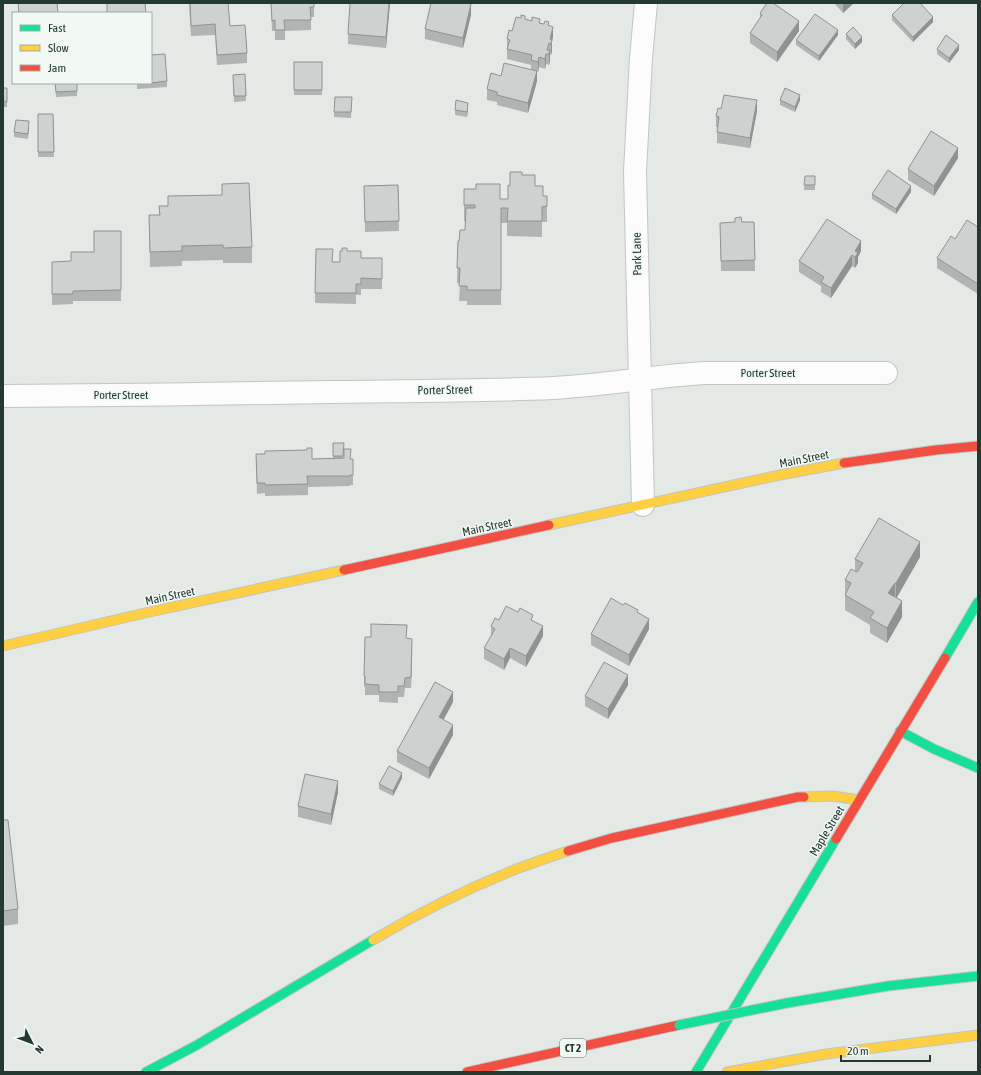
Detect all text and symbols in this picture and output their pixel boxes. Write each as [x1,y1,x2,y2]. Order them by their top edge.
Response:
legend [12,12,152,84]
text: Fast [48,21,66,35]
text: Slow [48,41,69,55]
text: Jam [48,61,66,75]
street label: Park Lane [630,232,644,276]
street label: Porter Street [740,366,796,380]
street label: Porter Street [417,383,473,397]
street label: Porter Street [93,388,149,402]
street label: Main Street [778,447,830,471]
street label: Main Street [461,515,514,539]
street label: Main Street [144,584,197,608]
street label: Maple Street [807,803,848,859]
north arrow [12,1023,52,1063]
scale bar [841,1037,930,1063]
road number: CT 2 [560,1039,586,1057]
text: N [33,1043,46,1056]
text: 20 m [847,1044,869,1058]

